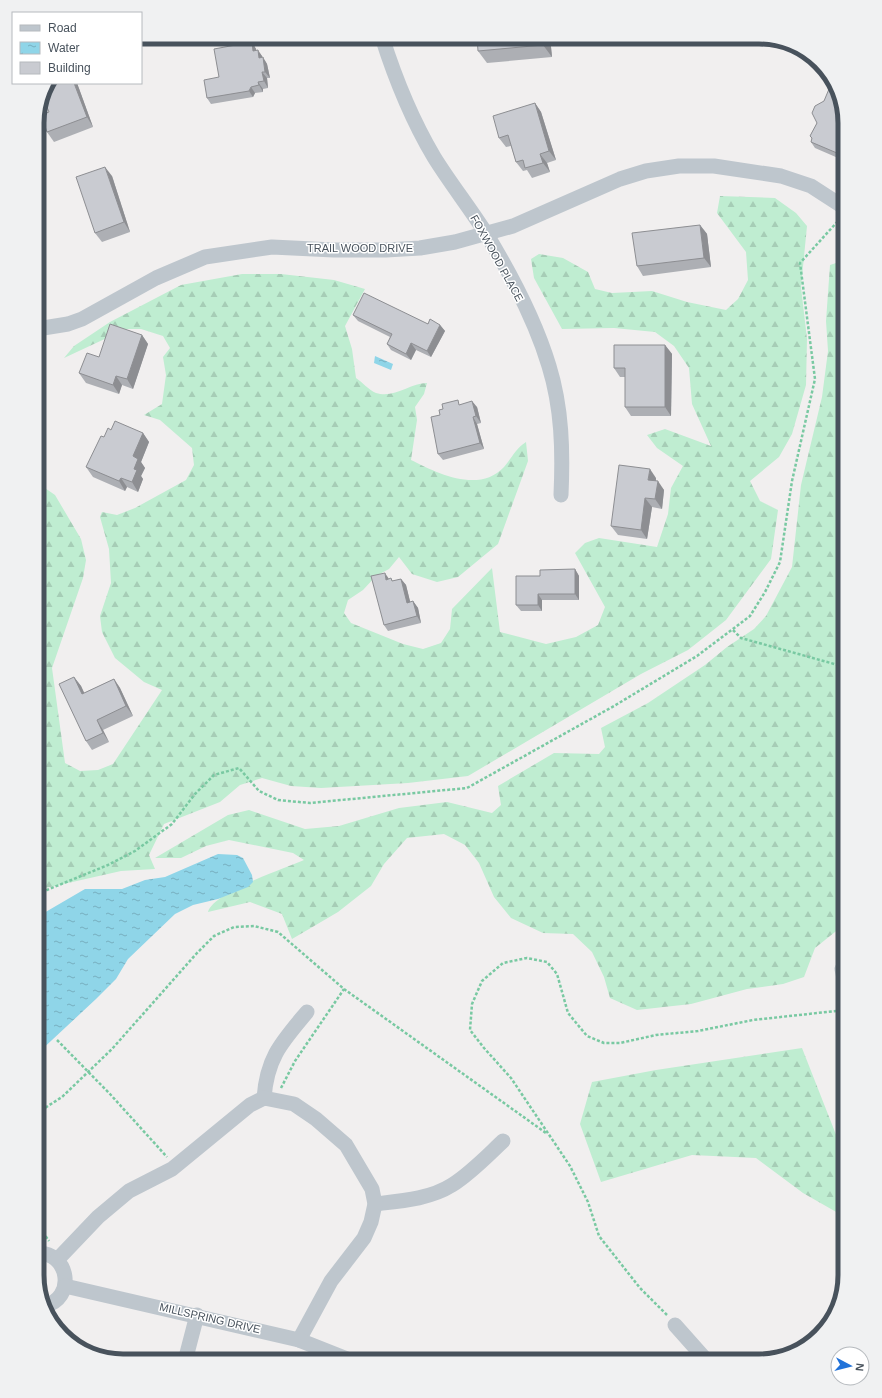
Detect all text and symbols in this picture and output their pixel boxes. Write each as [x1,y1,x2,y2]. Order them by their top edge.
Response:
legend [12,12,142,84]
text: Road [48,21,77,35]
text: Water [48,41,80,55]
text: Building [48,61,91,75]
street label: FOXWOOD PLACE [468,213,526,303]
street label: TRAIL WOOD DRIVE [307,242,413,254]
street label: MILLSPRING DRIVE [158,1301,262,1335]
north arrow [830,1346,870,1386]
text: N [853,1363,866,1372]

